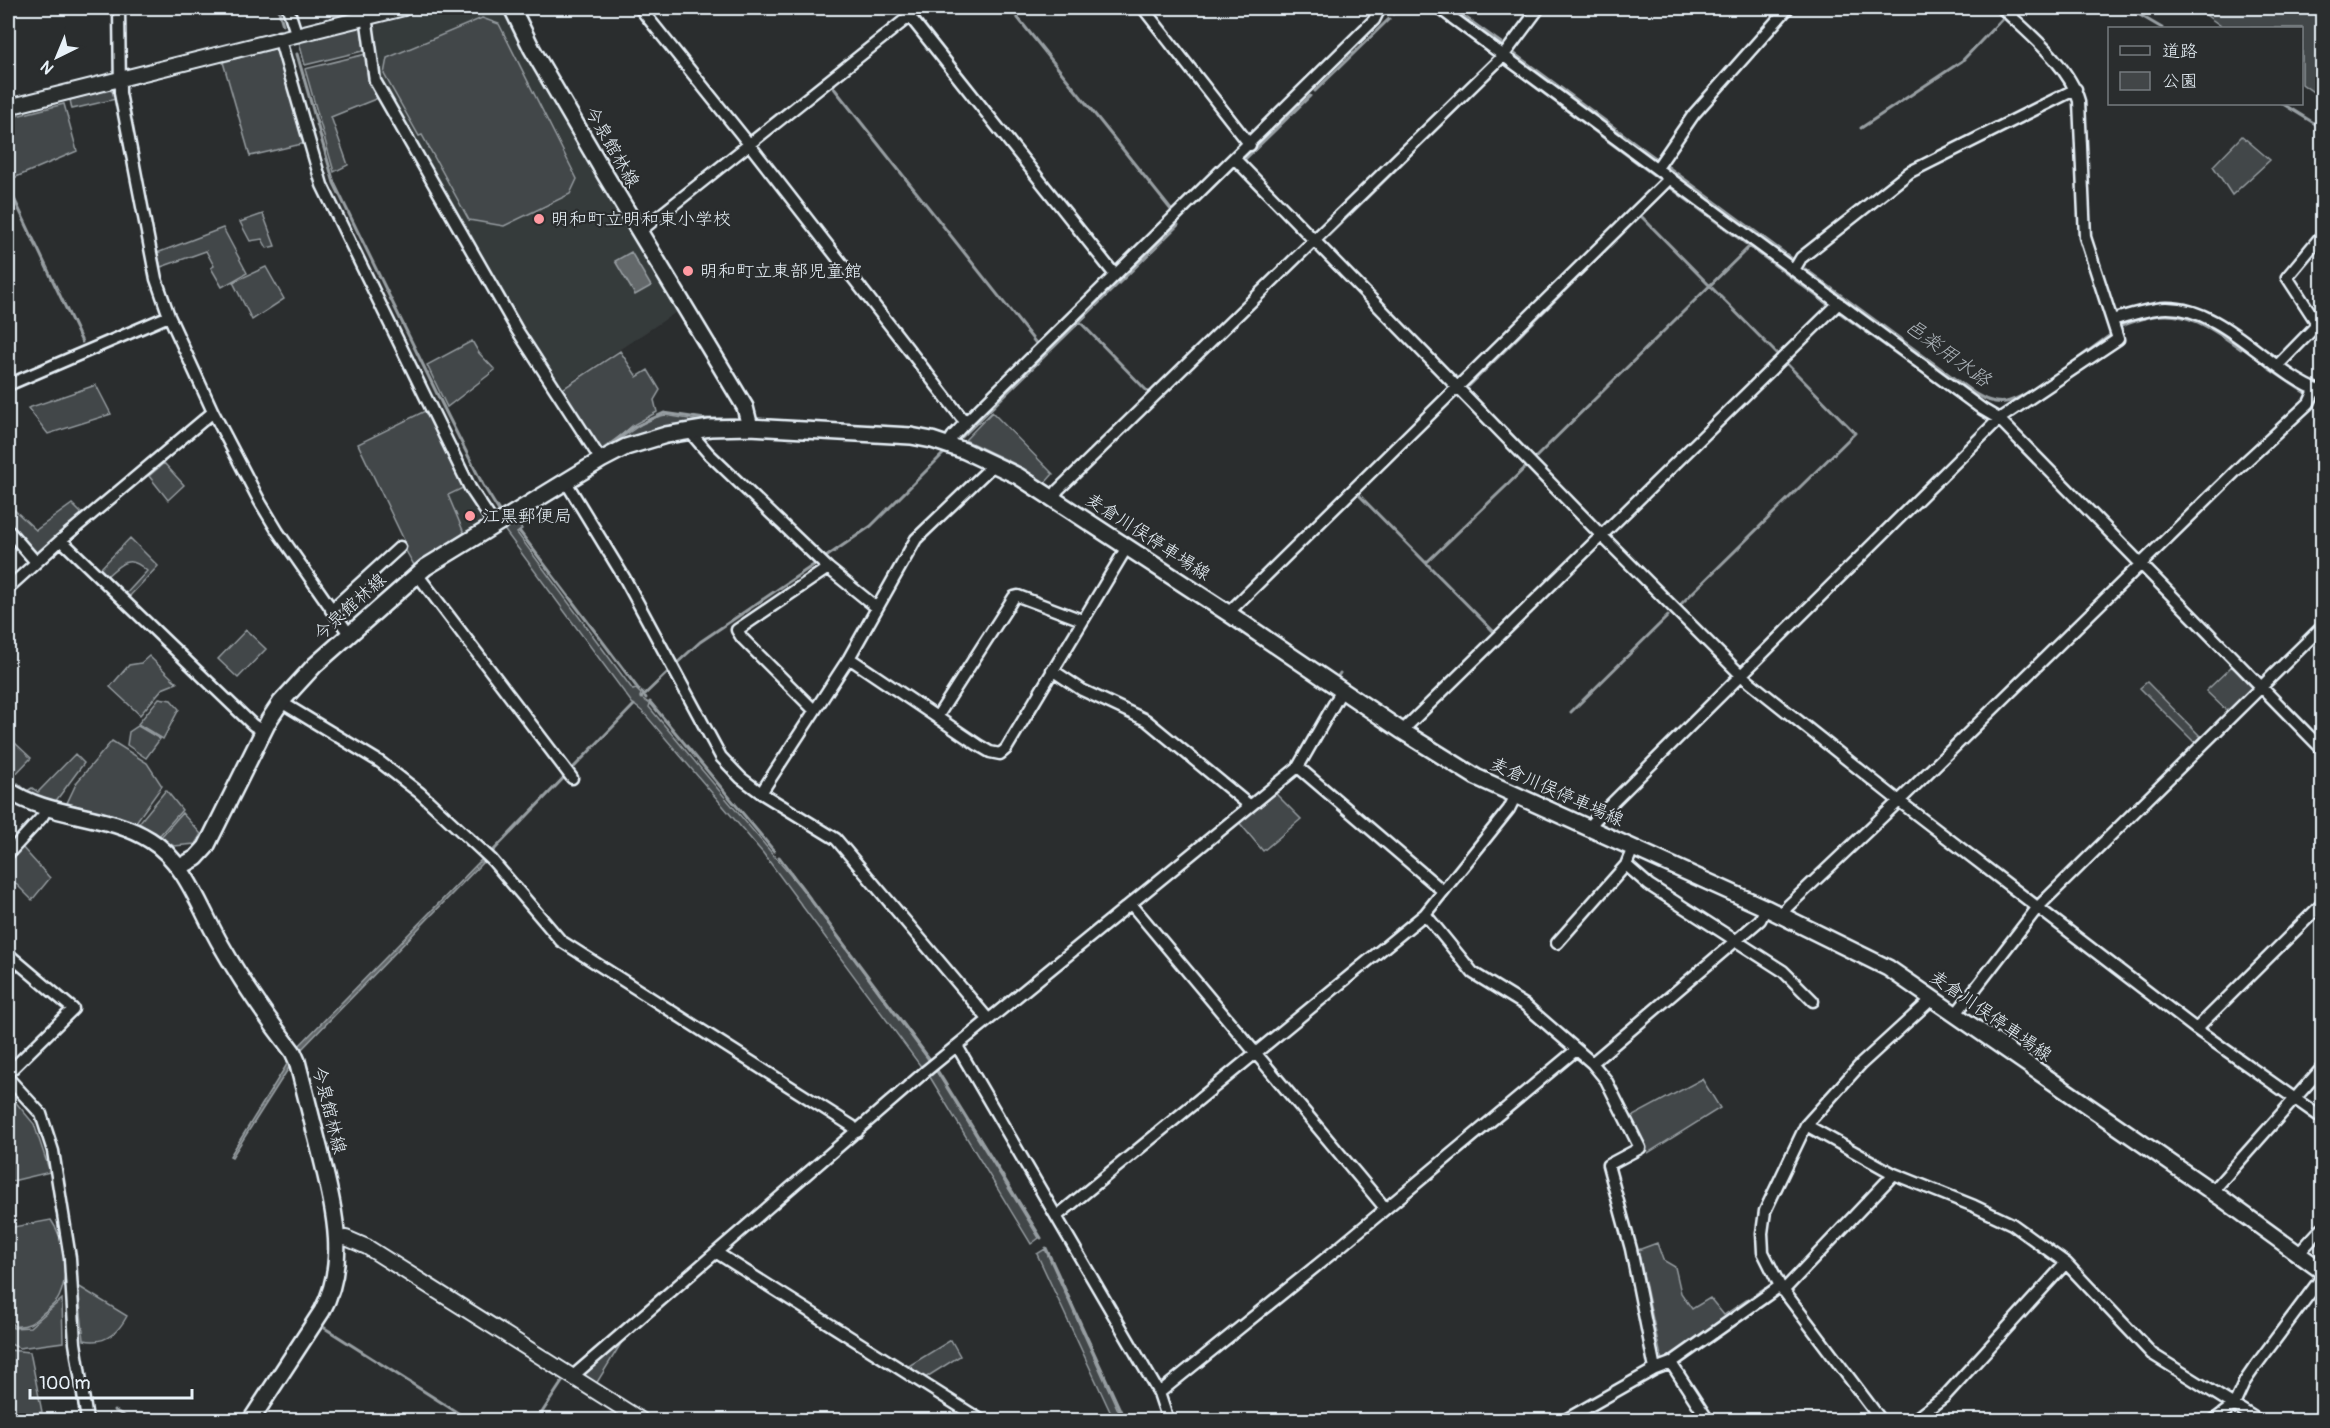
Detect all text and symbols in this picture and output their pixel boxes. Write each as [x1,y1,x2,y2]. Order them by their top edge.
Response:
north arrow [27,27,87,87]
legend [2108,27,2303,105]
text: 道路 [2162,40,2198,63]
text: N [37,56,58,78]
text: 公園 [2162,70,2198,93]
street label: 今泉館林線 [580,102,644,192]
place label: 明和町立明和東小学校 [551,208,731,231]
marker: 明和町立明和東小学校 [532,212,546,226]
place label: 明和町立東部児童館 [700,260,862,283]
marker: 明和町立東部児童館 [681,264,695,278]
water label: 邑楽用水路 [1900,313,1997,393]
street label: 麦倉川俣停車場線 [1081,488,1215,586]
place label: 江黒郵便局 [482,505,572,528]
marker: 江黒郵便局 [463,509,477,523]
street label: 今泉館林線 [309,568,391,646]
street label: 麦倉川俣停車場線 [1487,752,1627,832]
street label: 麦倉川俣停車場線 [1925,965,2057,1067]
street label: 今泉館林線 [307,1064,351,1156]
scale bar [30,1362,192,1400]
text: 100 m [39,1372,91,1395]

